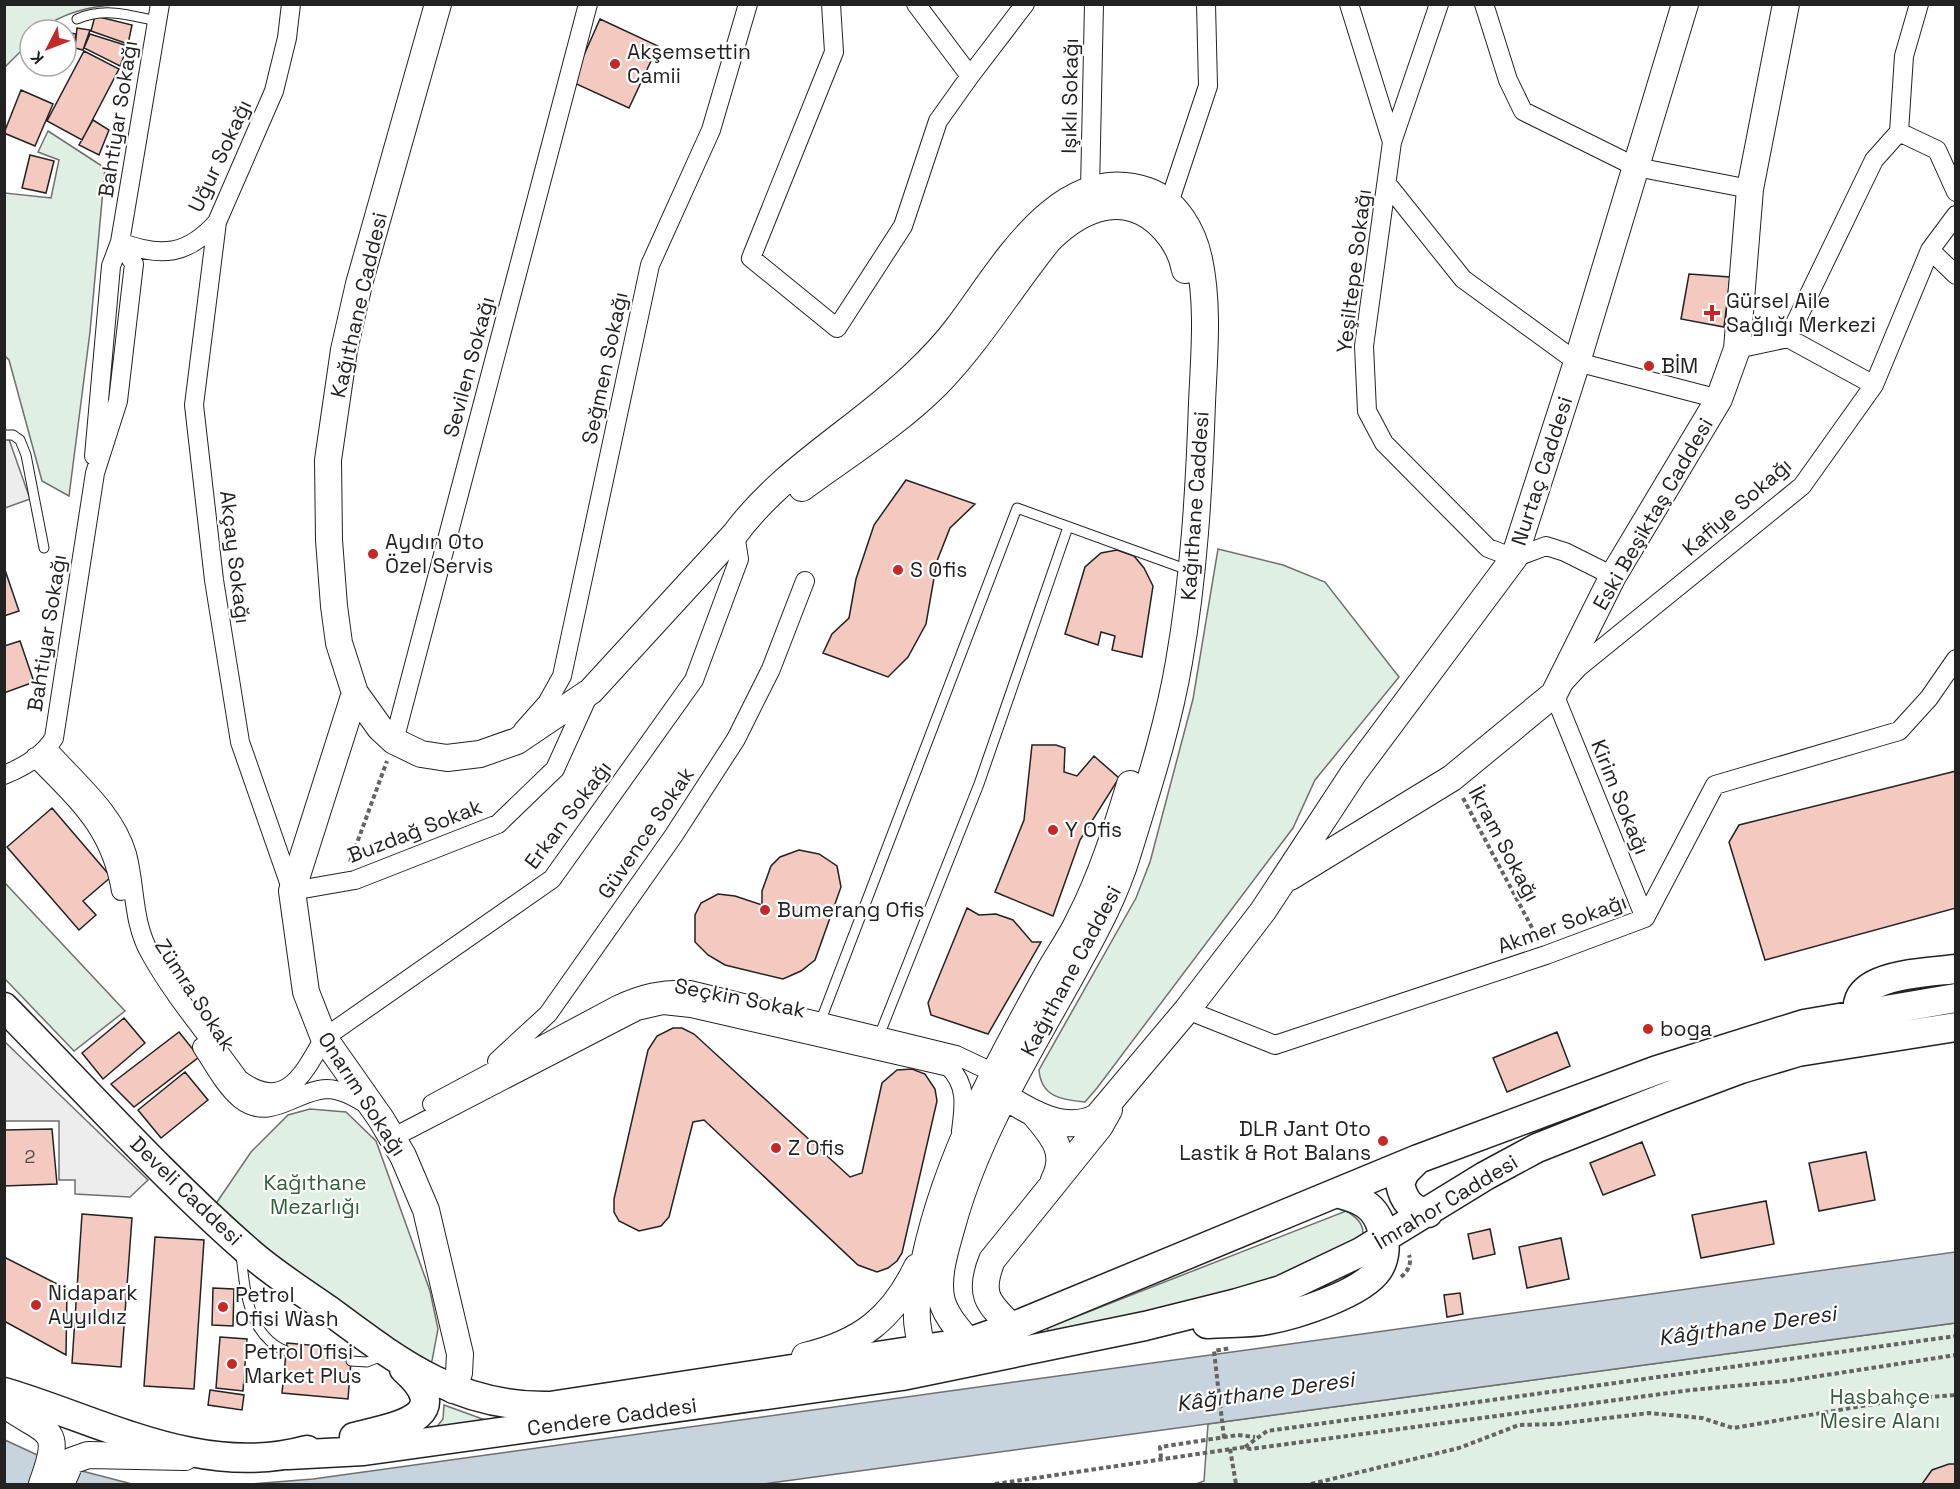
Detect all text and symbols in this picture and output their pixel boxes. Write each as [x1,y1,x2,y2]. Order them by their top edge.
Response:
north arrow [18,18,78,78]
street label: Bahtiyar Sokağı [92,38,143,200]
place label: Akşemsettin Camii [627,38,751,89]
street label: Işıklı Sokağı [1055,38,1084,154]
text: K [26,47,48,68]
marker: Akşemsettin Camii [608,57,622,71]
street label: Uğur Sokağı [182,95,257,216]
street label: Yeşiltepe Sokağı [1330,187,1377,355]
street label: Kağıthane Caddesi [324,210,393,400]
place label: Gürsel Aile Sağlığı Merkezi [1726,287,1876,338]
street label: Seğmen Sokağı [575,289,634,446]
street label: Sevilen Sokağı [437,294,500,440]
marker: Gürsel Aile Sağlığı Merkezi [1703,304,1721,322]
place label: BİM [1661,352,1698,379]
marker: BİM [1642,359,1656,373]
street label: Nurtaç Caddesi [1505,393,1578,549]
street label: Kağıthane Caddesi [1174,410,1215,601]
street label: Eski Beşiktaş Caddesi [1586,413,1719,615]
street label: Kafiye Sokağı [1676,452,1797,561]
street label: Akçay Sokağı [214,489,257,625]
place label: Aydın Oto Özel Servis [385,528,493,579]
marker: Aydın Oto Özel Servis [366,547,380,561]
street label: Bahtiyar Sokağı [21,552,72,714]
place label: S Ofis [910,556,967,583]
marker: S Ofis [891,563,905,577]
street label: Kirim Sokağı [1585,735,1656,858]
street label: Erkan Sokağı [518,755,617,874]
street label: Güvence Sokak [591,762,700,904]
street label: İkram Sokağı [1463,781,1546,906]
street label: Buzdağ Sokak [344,793,486,869]
place label: Y Ofis [1065,816,1122,843]
marker: Y Ofis [1046,823,1060,837]
street label: Kağıthane Caddesi [1014,881,1127,1061]
street label: Akmer Sokağı [1493,888,1630,959]
place label: Bumerang Ofis [777,896,925,923]
marker: Bumerang Ofis [758,903,772,917]
street label: Zümra Sokak [149,934,242,1056]
street label: Seçkin Sokak [672,972,808,1023]
place label: boga [1660,1015,1712,1042]
marker: boga [1641,1022,1655,1036]
street label: Onarım Sokağı [312,1026,413,1161]
place label: DLR Jant Oto Lastik & Rot Balans [1179,1115,1371,1166]
street label: Develi Caddesi [124,1130,248,1251]
place label: Z Ofis [788,1134,845,1161]
marker: DLR Jant Oto Lastik & Rot Balans [1376,1134,1390,1148]
marker: Z Ofis [769,1141,783,1155]
house number: 2 [25,1145,35,1168]
street label: İmrahor Caddesi [1369,1148,1523,1255]
park label: Kağıthane Mezarlığı [263,1169,367,1220]
place label: Nidapark Ayyıldız [48,1279,138,1330]
place label: Petrol Ofisi Wash [235,1281,339,1332]
marker: Nidapark Ayyıldız [29,1298,43,1312]
water label: Kâğıthane Deresi [1656,1298,1840,1351]
marker: Petrol Ofisi Wash [216,1300,230,1314]
place label: Petrol Ofisi Market Plus [244,1338,362,1389]
marker: Petrol Ofisi Market Plus [225,1357,239,1371]
water label: Kâğıthane Deresi [1174,1364,1358,1417]
park label: Hasbahçe Mesire Alanı [1820,1383,1940,1434]
street label: Cendere Caddesi [525,1391,699,1442]

